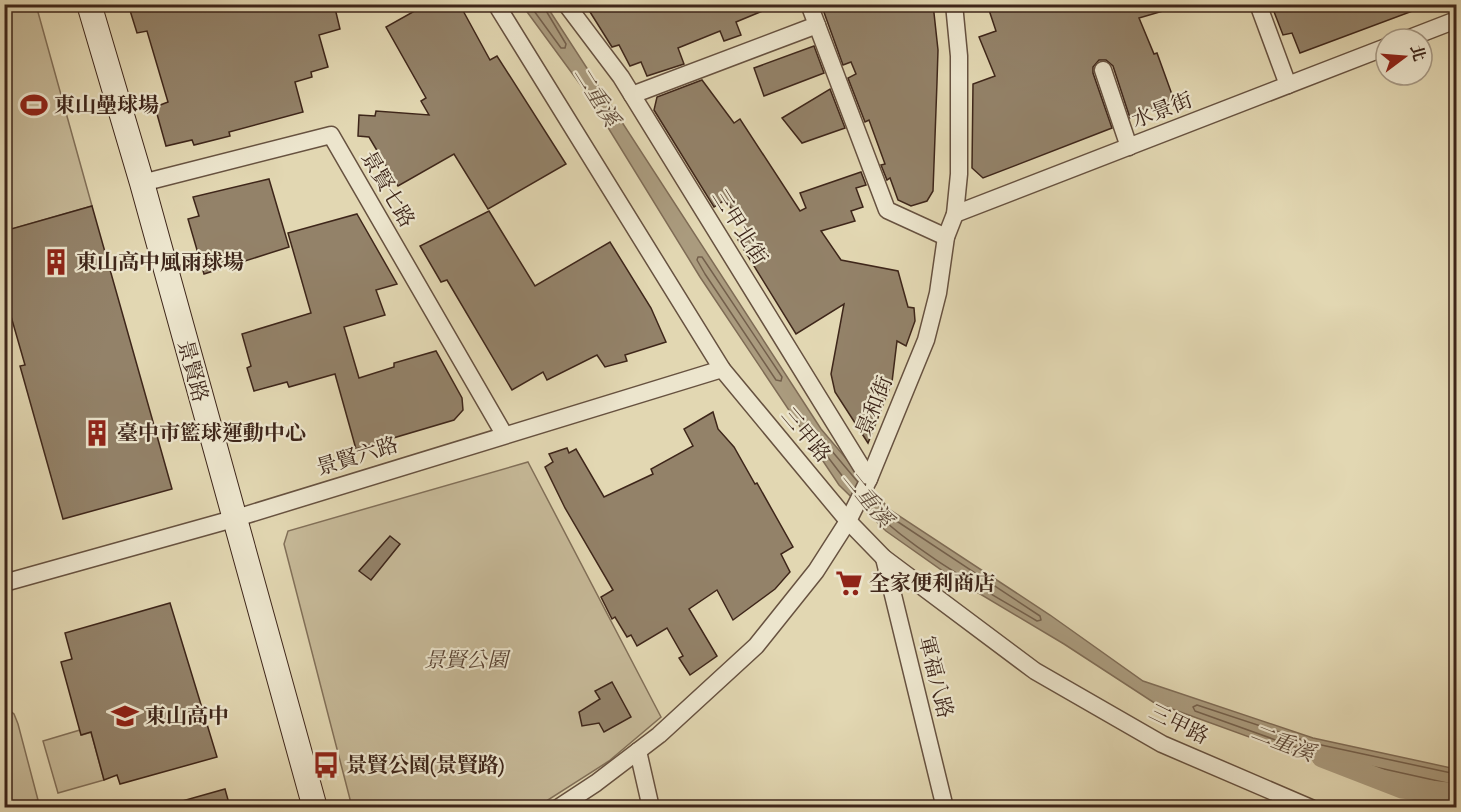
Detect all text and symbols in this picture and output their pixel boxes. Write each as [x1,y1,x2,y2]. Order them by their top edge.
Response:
north arrow [1374,27,1434,87]
text: 北 [1406,43,1429,64]
water label: 二重溪 [567,61,627,134]
street label: 水景街 [1128,87,1196,134]
sports icon: 東山壘球場 [19,90,49,120]
place label: 東山壘球場 [54,92,159,119]
street label: 景賢七路 [355,146,420,232]
street label: 三甲北街 [706,184,773,270]
building icon: 東山高中風雨球場 [41,247,71,277]
place label: 東山高中風雨球場 [76,249,244,276]
street label: 景賢路 [171,337,214,405]
street label: 景和街 [850,372,899,440]
street label: 三甲路 [775,403,836,468]
building icon: 臺中市籃球運動中心 [82,418,112,448]
place label: 臺中市籃球運動中心 [117,420,306,447]
street label: 景賢六路 [313,431,401,482]
water label: 二重溪 [836,464,900,535]
supermarket icon: 全家便利商店 [834,568,864,598]
place label: 全家便利商店 [869,570,995,597]
street label: 軍福八路 [912,633,959,721]
park label: 景賢公園 [424,647,511,674]
street label: 三甲路 [1145,699,1213,750]
school or university icon: 東山高中 [110,701,140,731]
place label: 東山高中 [145,703,229,730]
water label: 二重溪 [1247,718,1320,769]
bus stop icon: 景賢公園(景賢路) [311,750,341,780]
place label: 景賢公園(景賢路) [346,752,504,779]

